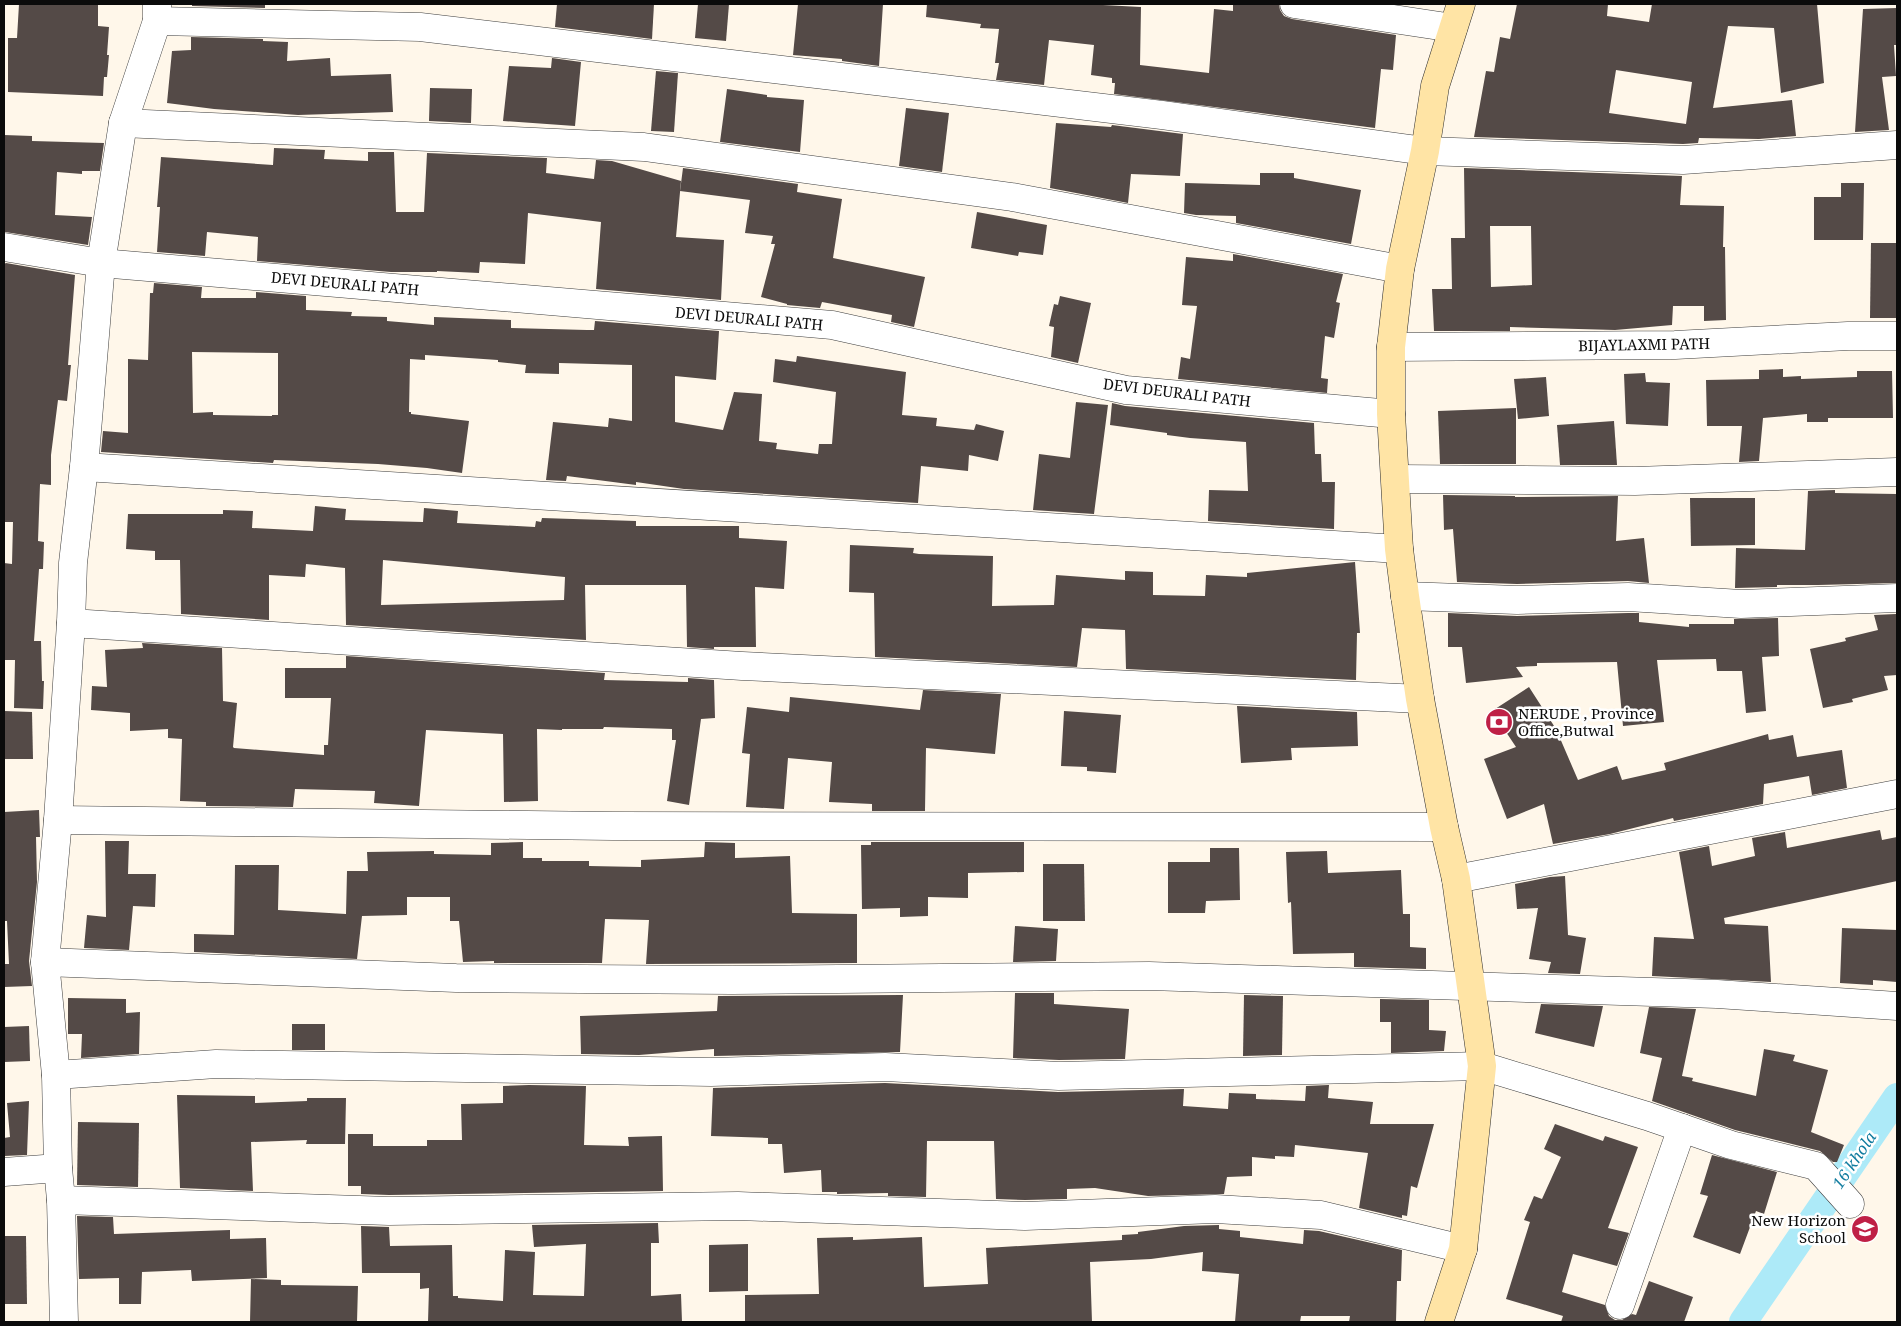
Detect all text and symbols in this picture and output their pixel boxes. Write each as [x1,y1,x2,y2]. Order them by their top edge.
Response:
street label: DEVI DEURALI PATH [270,267,420,299]
street label: DEVI DEURALI PATH [674,302,824,334]
street label: BIJAYLAXMI PATH [1578,333,1710,355]
street label: DEVI DEURALI PATH [1102,373,1252,411]
place label: NERUDE , Province Office,Butwal [1518,703,1654,740]
bank icon: NERUDE , Province Office,Butwal [1484,707,1514,737]
water label: 16 khola [1827,1127,1881,1193]
place label: New Horizon School [1751,1210,1846,1247]
school or university icon: New Horizon School [1850,1214,1880,1244]

